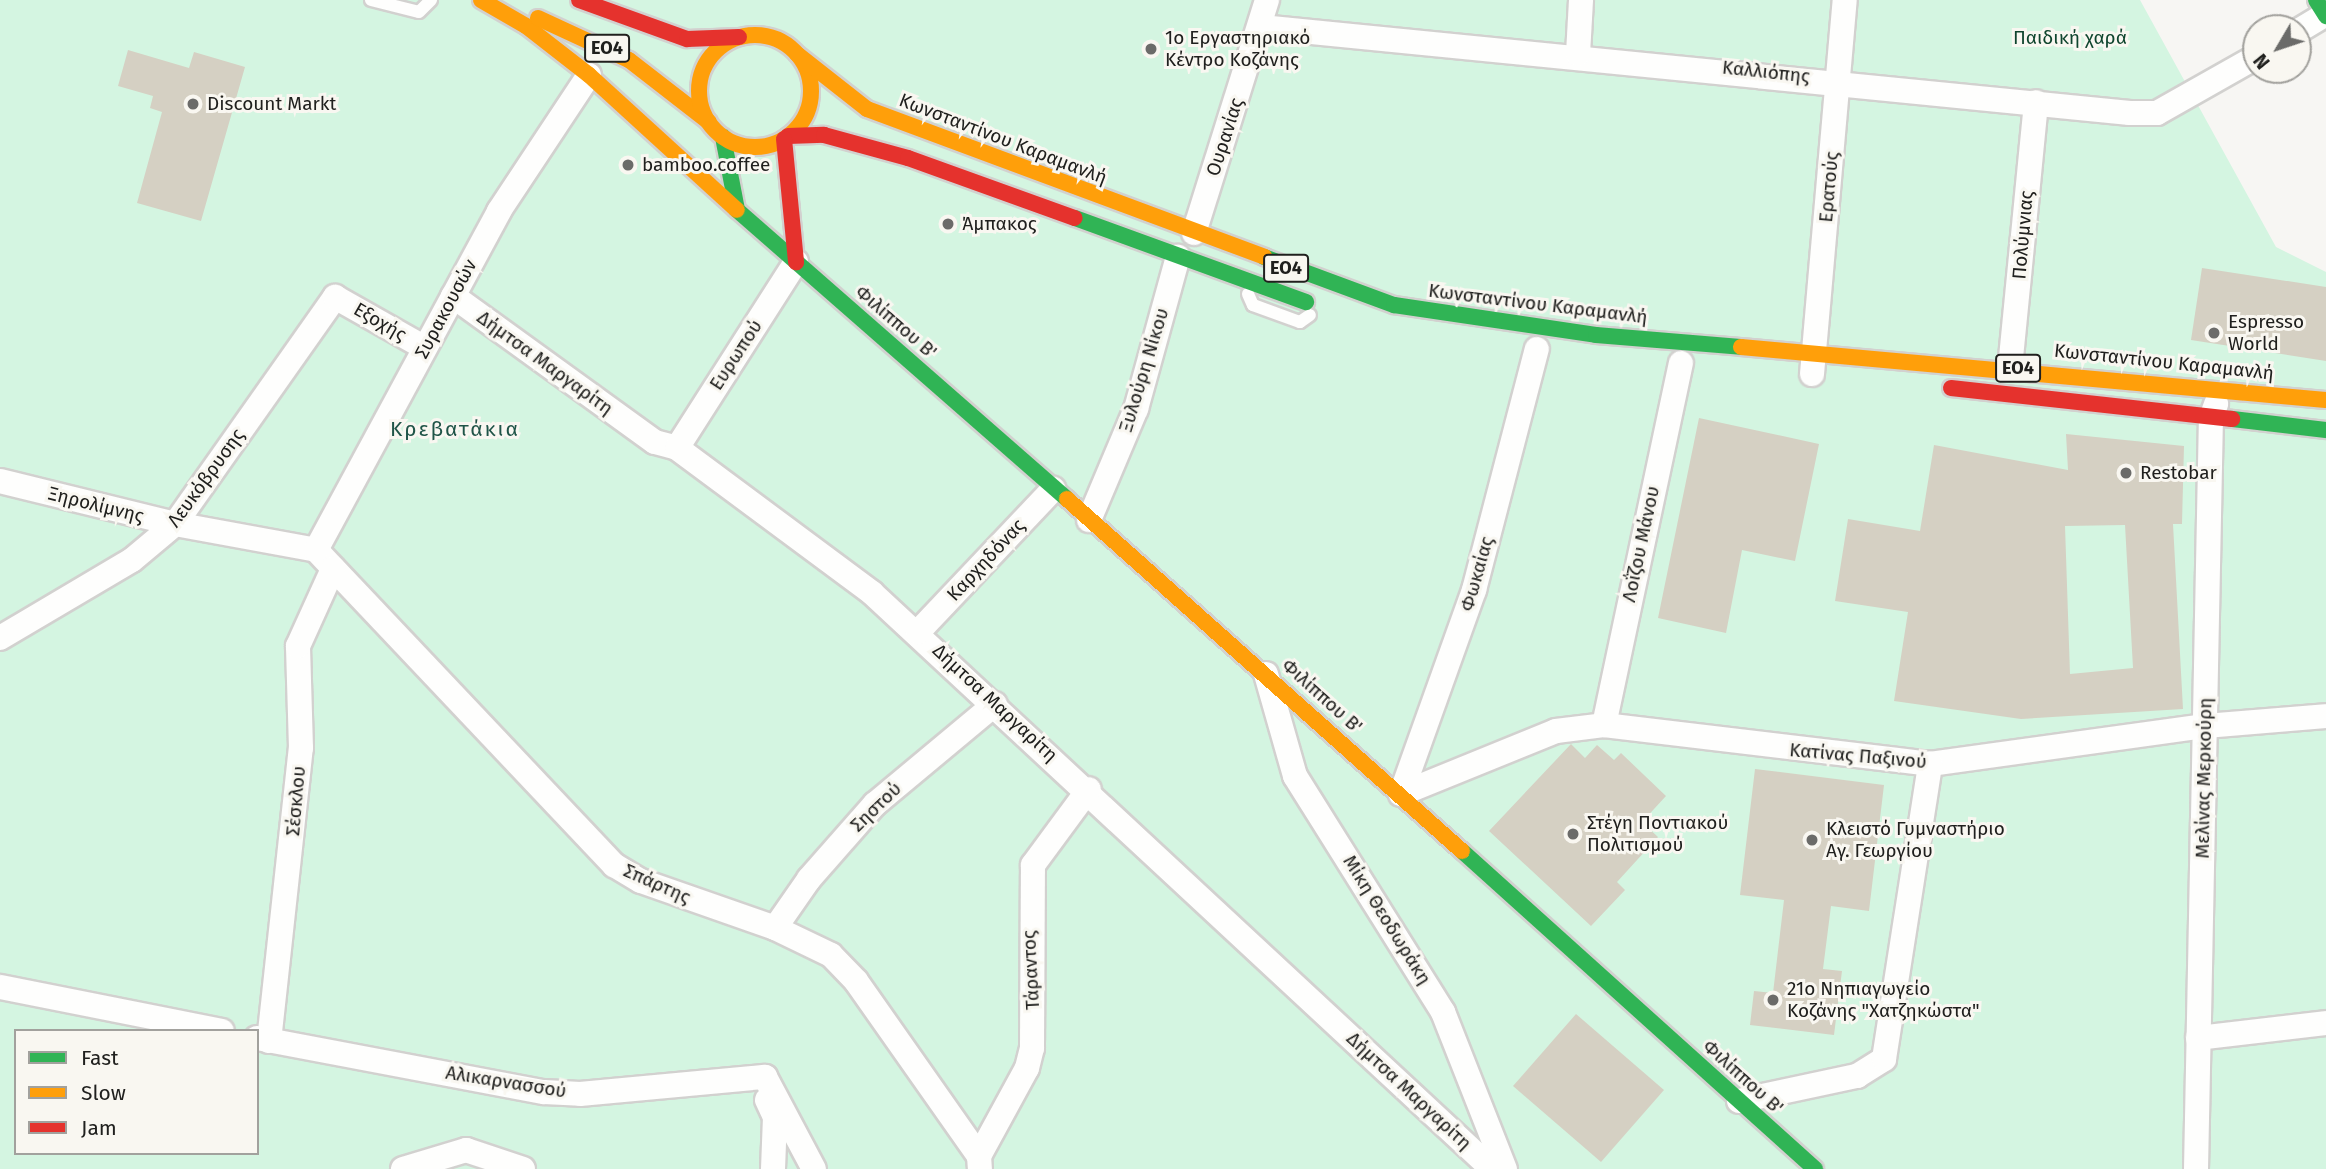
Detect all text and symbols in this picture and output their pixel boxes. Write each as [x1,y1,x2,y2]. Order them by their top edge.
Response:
north arrow [2242,14,2312,84]
place label: 1ο Εργαστηριακό Κέντρο Κοζάνης [1165,27,1310,71]
park label: Παιδική χαρά [2013,27,2127,49]
road number: ΕΟ4 [582,33,632,62]
marker: 1ο Εργαστηριακό Κέντρο Κοζάνης [1143,41,1159,57]
text: N [2249,49,2275,73]
street label: Καλλιόπης [1721,56,1811,88]
street label: Κωνσταντίνου Καραμανλή [896,89,1110,189]
place label: Discount Markt [207,93,336,115]
street label: Ουρανίας [1202,95,1248,179]
marker: Discount Markt [185,96,201,112]
street label: Ερατούς [1815,151,1843,223]
place label: bamboo.coffee [642,154,770,176]
marker: bamboo.coffee [620,157,636,173]
street label: Πολύμνιας [2008,190,2038,280]
place label: Άμπακος [962,213,1037,235]
marker: Άμπακος [940,216,956,232]
road number: ΕΟ4 [1262,254,1310,282]
street label: Συρακουσών [410,255,482,363]
street label: Κωνσταντίνου Καραμανλή [1427,279,1649,329]
street label: Φιλίππου Β' [851,281,941,363]
street label: Εξοχής [349,298,411,346]
street label: Ξυλούρη Νίκου [1114,305,1174,435]
street label: Δήμτσα Μαργαρίτη [473,306,617,420]
place label: Espresso World [2228,311,2304,355]
street label: Ευρωπού [705,316,767,394]
marker: Espresso World [2206,325,2222,341]
street label: Κωνσταντίνου Καραμανλή [2053,339,2275,385]
road number: ΕΟ4 [1994,354,2042,382]
district label: Κρεβατάκια [391,416,519,442]
street label: Λευκόβρυσης [163,424,249,532]
place label: Restobar [2140,462,2217,484]
marker: Restobar [2118,465,2134,481]
street label: Ξηρολίμνης [46,482,146,528]
street label: Λοΐζου Μάνου [1618,484,1664,604]
street label: Καρχηδόνας [942,514,1030,606]
street label: Φωκαίας [1455,534,1499,614]
street label: Δήμτσα Μαργαρίτη [928,639,1062,767]
street label: Φιλίππου Β' [1277,654,1367,738]
street label: Μελίνας Μερκούρη [2191,697,2217,859]
street label: Κατίνας Παξινού [1788,739,1928,773]
street label: Σέσκλου [282,765,310,837]
street label: Σηστού [846,777,906,837]
place label: Στέγη Ποντιακού Πολιτισμού [1587,812,1728,856]
place label: Κλειστό Γυμναστήριο Αγ. Γεωργίου [1826,818,2005,862]
marker: Στέγη Ποντιακού Πολιτισμού [1565,826,1581,842]
marker: Κλειστό Γυμναστήριο Αγ. Γεωργίου [1804,832,1820,848]
street label: Μίκη Θεοδωράκη [1338,851,1436,989]
street label: Σπάρτης [620,859,694,909]
street label: Τάραντος [1018,930,1044,1010]
place label: 21ο Νηπιαγωγείο Κοζάνης "Χατζηκώστα" [1787,978,1980,1022]
marker: 21ο Νηπιαγωγείο Κοζάνης "Χατζηκώστα" [1765,992,1781,1008]
street label: Δήμτσα Μαργαρίτη [1342,1027,1476,1155]
legend [14,1029,259,1155]
street label: Φιλίππου Β' [1698,1035,1788,1119]
text: Fast [81,1045,119,1071]
street label: Αλικαρνασσού [444,1061,568,1103]
text: Slow [81,1080,126,1106]
text: Jam [81,1115,117,1141]

